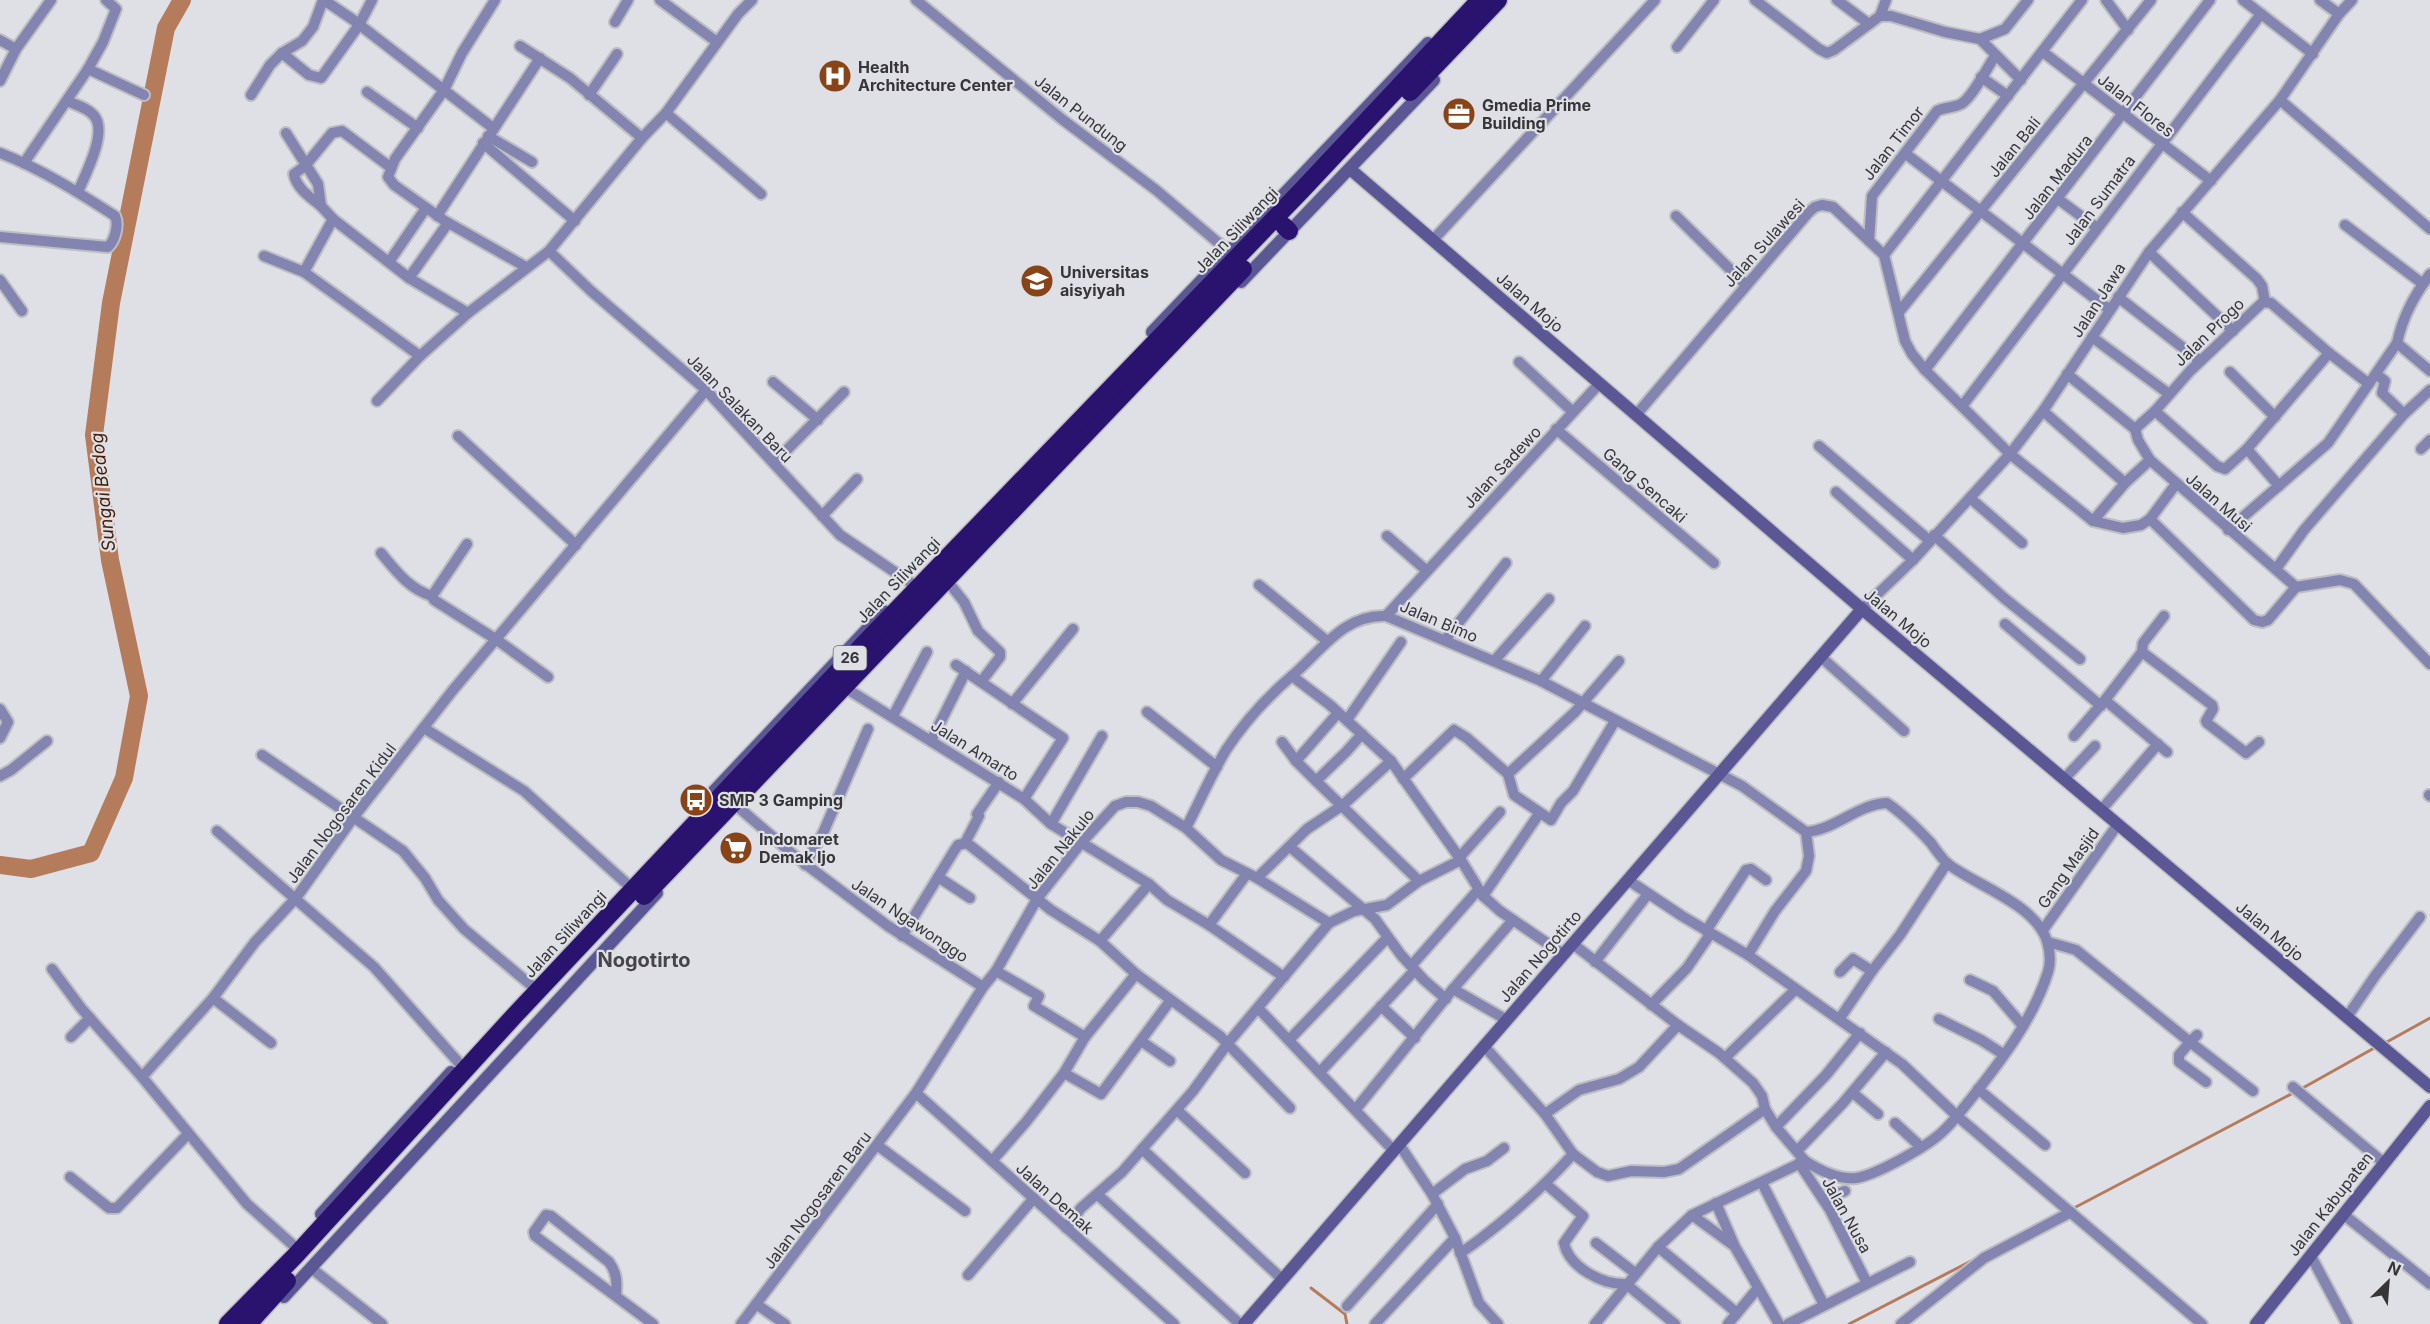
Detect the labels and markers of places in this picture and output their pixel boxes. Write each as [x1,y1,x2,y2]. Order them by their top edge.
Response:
place label: Health Architecture Center [858,57,1013,95]
hospital icon: Health Architecture Center [817,58,853,94]
place label: Gmedia Prime Building [1482,95,1591,133]
office icon: Gmedia Prime Building [1441,96,1477,132]
place label: Universitas aisyiyah [1060,262,1149,300]
school or university icon: Universitas aisyiyah [1019,263,1055,299]
bus stop icon: SMP 3 Gamping [678,782,714,818]
place label: SMP 3 Gamping [719,790,843,810]
place label: Indomaret Demak Ijo [759,829,839,867]
supermarket icon: Indomaret Demak Ijo [718,830,754,866]

